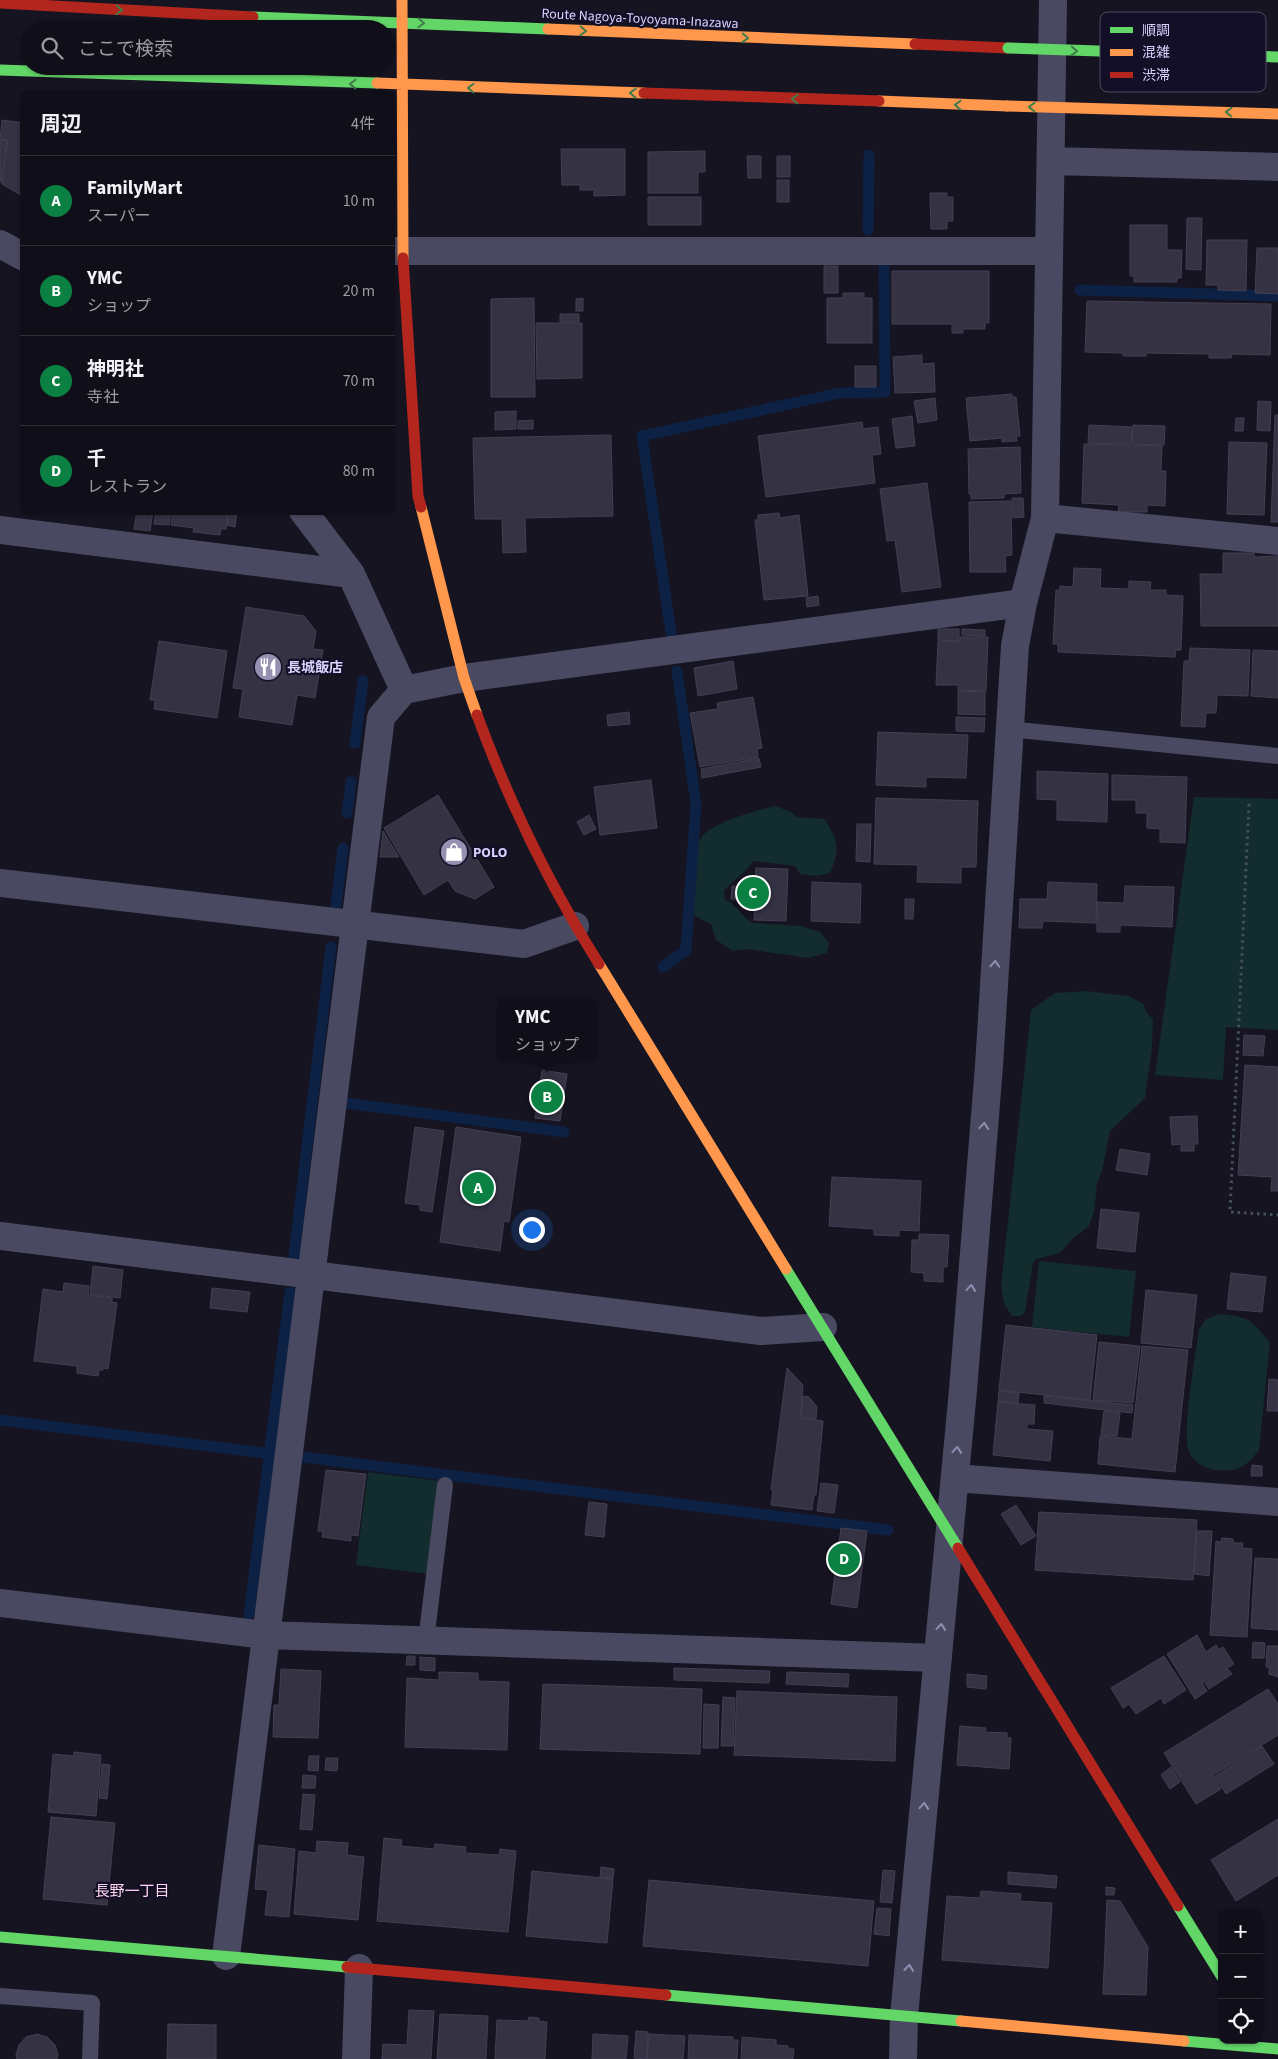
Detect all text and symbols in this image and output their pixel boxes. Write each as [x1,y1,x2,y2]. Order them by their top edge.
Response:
one-way arrow [115,4,123,15]
street label: Route Nagoya-Toyoyama-Inazawa [541,4,739,34]
legend [1100,12,1266,92]
one-way arrow [417,18,425,29]
search box [20,20,395,75]
text: 順調 [1142,21,1170,41]
one-way arrow [579,25,587,36]
one-way arrow [742,33,750,43]
icon: search [38,34,66,62]
text: ここで検索 [78,36,173,63]
text: 混雑 [1142,43,1170,63]
one-way arrow [1070,45,1078,56]
text: 渋滞 [1142,66,1170,86]
one-way arrow [349,78,357,89]
one-way arrow [466,83,474,93]
one-way arrow [629,88,637,99]
one-way arrow [791,94,799,104]
one-way arrow [954,99,962,110]
one-way arrow [1028,102,1036,112]
one-way arrow [1225,107,1233,118]
text: 周辺 [40,109,82,139]
text: 4件 [351,113,375,135]
text: FamilyMart [87,175,182,202]
text: A [51,190,61,212]
text: 10 m [343,190,375,212]
text: スーパー [87,205,151,227]
text: YMC [87,265,123,292]
text: B [51,280,61,302]
text: 20 m [343,280,375,302]
text: ショップ [87,295,151,317]
text: 神明社 [87,356,144,383]
text: C [51,370,61,392]
text: 70 m [343,370,375,392]
text: 寺社 [87,386,119,408]
text: 千 [87,446,106,473]
text: D [51,460,61,482]
text: 80 m [343,460,375,482]
text: レストラン [87,476,167,498]
restaurant icon: 長城飯店 [253,652,283,682]
place label: 長城飯店 [287,658,343,678]
shop icon: POLO [439,837,469,867]
place label: POLO [473,843,507,863]
pin: C [737,874,769,912]
one-way arrow [990,960,1001,968]
popup [497,997,597,1062]
text: YMC [515,1004,551,1031]
text: ショップ [515,1034,579,1056]
pin: B [531,1078,563,1116]
one-way arrow [978,1122,989,1130]
pin: A [462,1169,494,1207]
your location [519,1217,545,1243]
one-way arrow [965,1284,976,1292]
one-way arrow [952,1446,963,1454]
pin: D [828,1540,860,1578]
one-way arrow [935,1623,946,1631]
one-way arrow [918,1802,929,1810]
district label: 長野一丁目 [94,1881,170,1902]
map controls [1218,1909,1263,2044]
button: + [1218,1909,1263,1954]
button: − [1218,1954,1263,1999]
one-way arrow [903,1964,914,1972]
button: locate [1218,1999,1263,2044]

